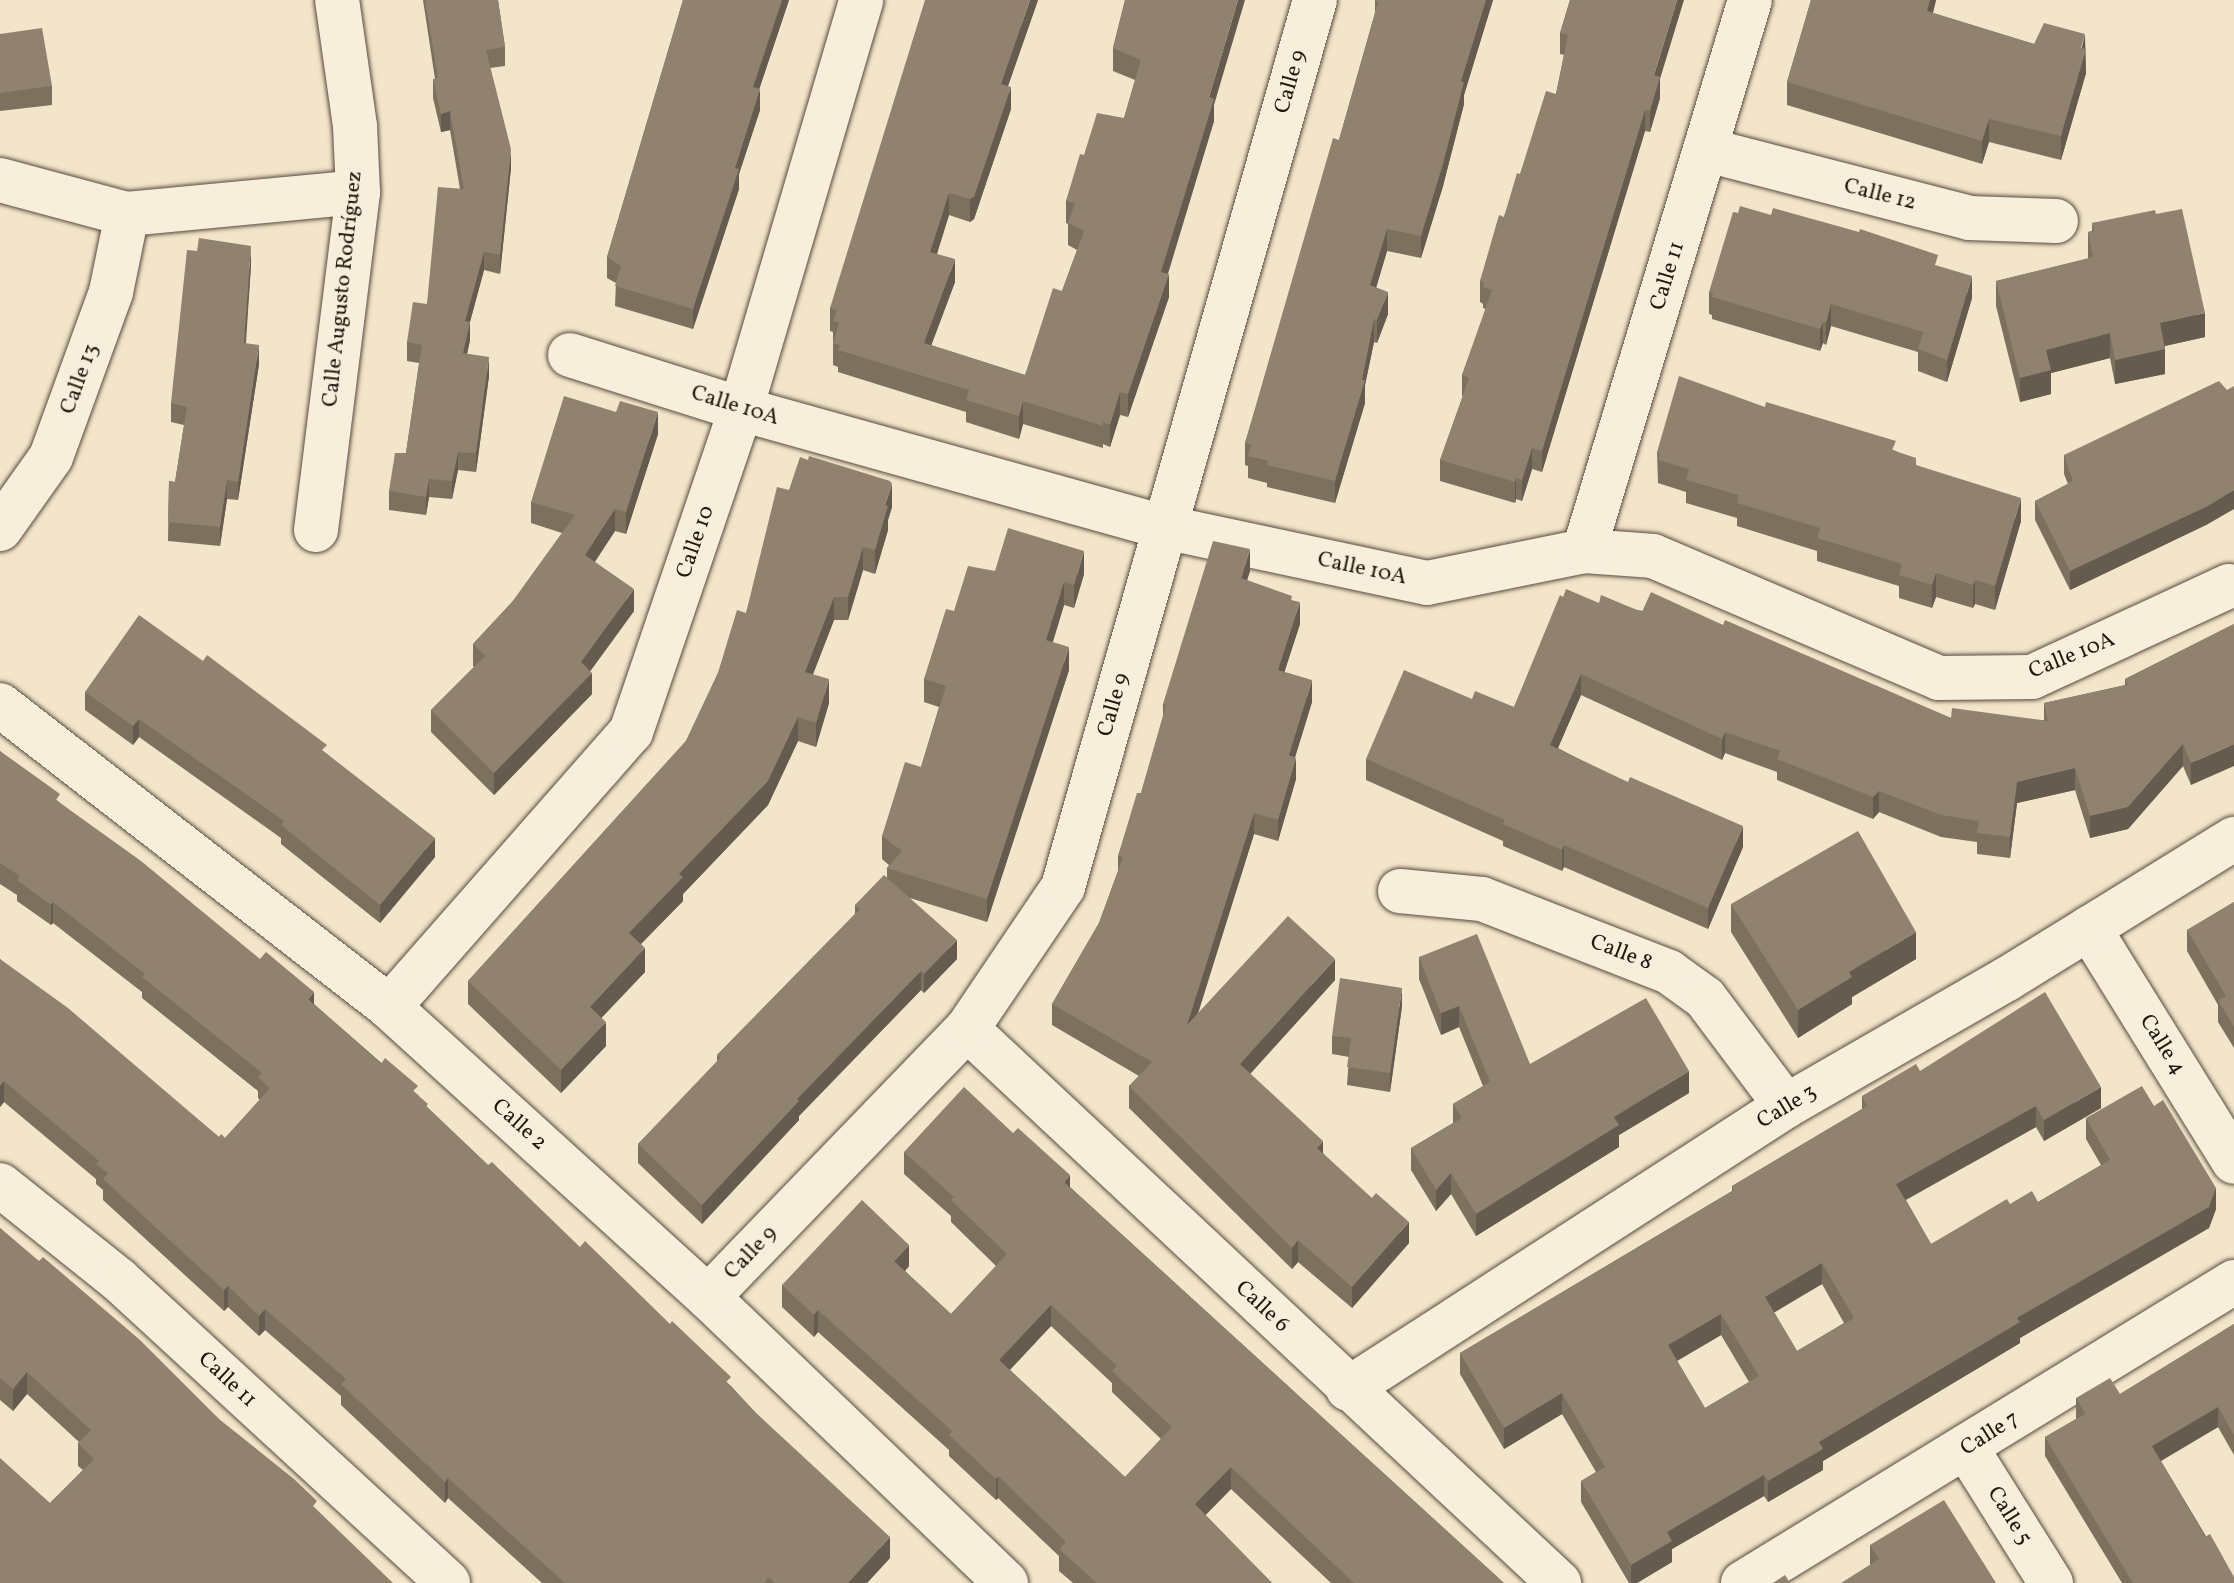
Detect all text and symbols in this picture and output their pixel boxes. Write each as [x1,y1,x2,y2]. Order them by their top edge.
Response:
street label: Calle 9 [1269,47,1313,117]
street label: Calle Augusto Rodríguez [317,170,369,408]
street label: Calle 12 [1841,173,1919,217]
street label: Calle 11 [1645,238,1691,314]
street label: Calle 13 [55,340,105,418]
street label: Calle 10A [688,380,782,432]
street label: Calle 10 [671,502,721,582]
street label: Calle 10A [1315,547,1409,591]
street label: Calle 10A [2025,627,2119,685]
street label: Calle 9 [1092,670,1136,740]
street label: Calle 8 [1586,929,1656,977]
street label: Calle 4 [2133,1010,2191,1080]
street label: Calle 3 [1753,1079,1821,1135]
street label: Calle 2 [486,1093,552,1157]
street label: Calle 9 [719,1221,783,1285]
street label: Calle 6 [1229,1275,1295,1339]
street label: Calle 11 [192,1346,262,1414]
street label: Calle 7 [1956,1406,2024,1462]
street label: Calle 5 [1981,1482,2037,1550]

